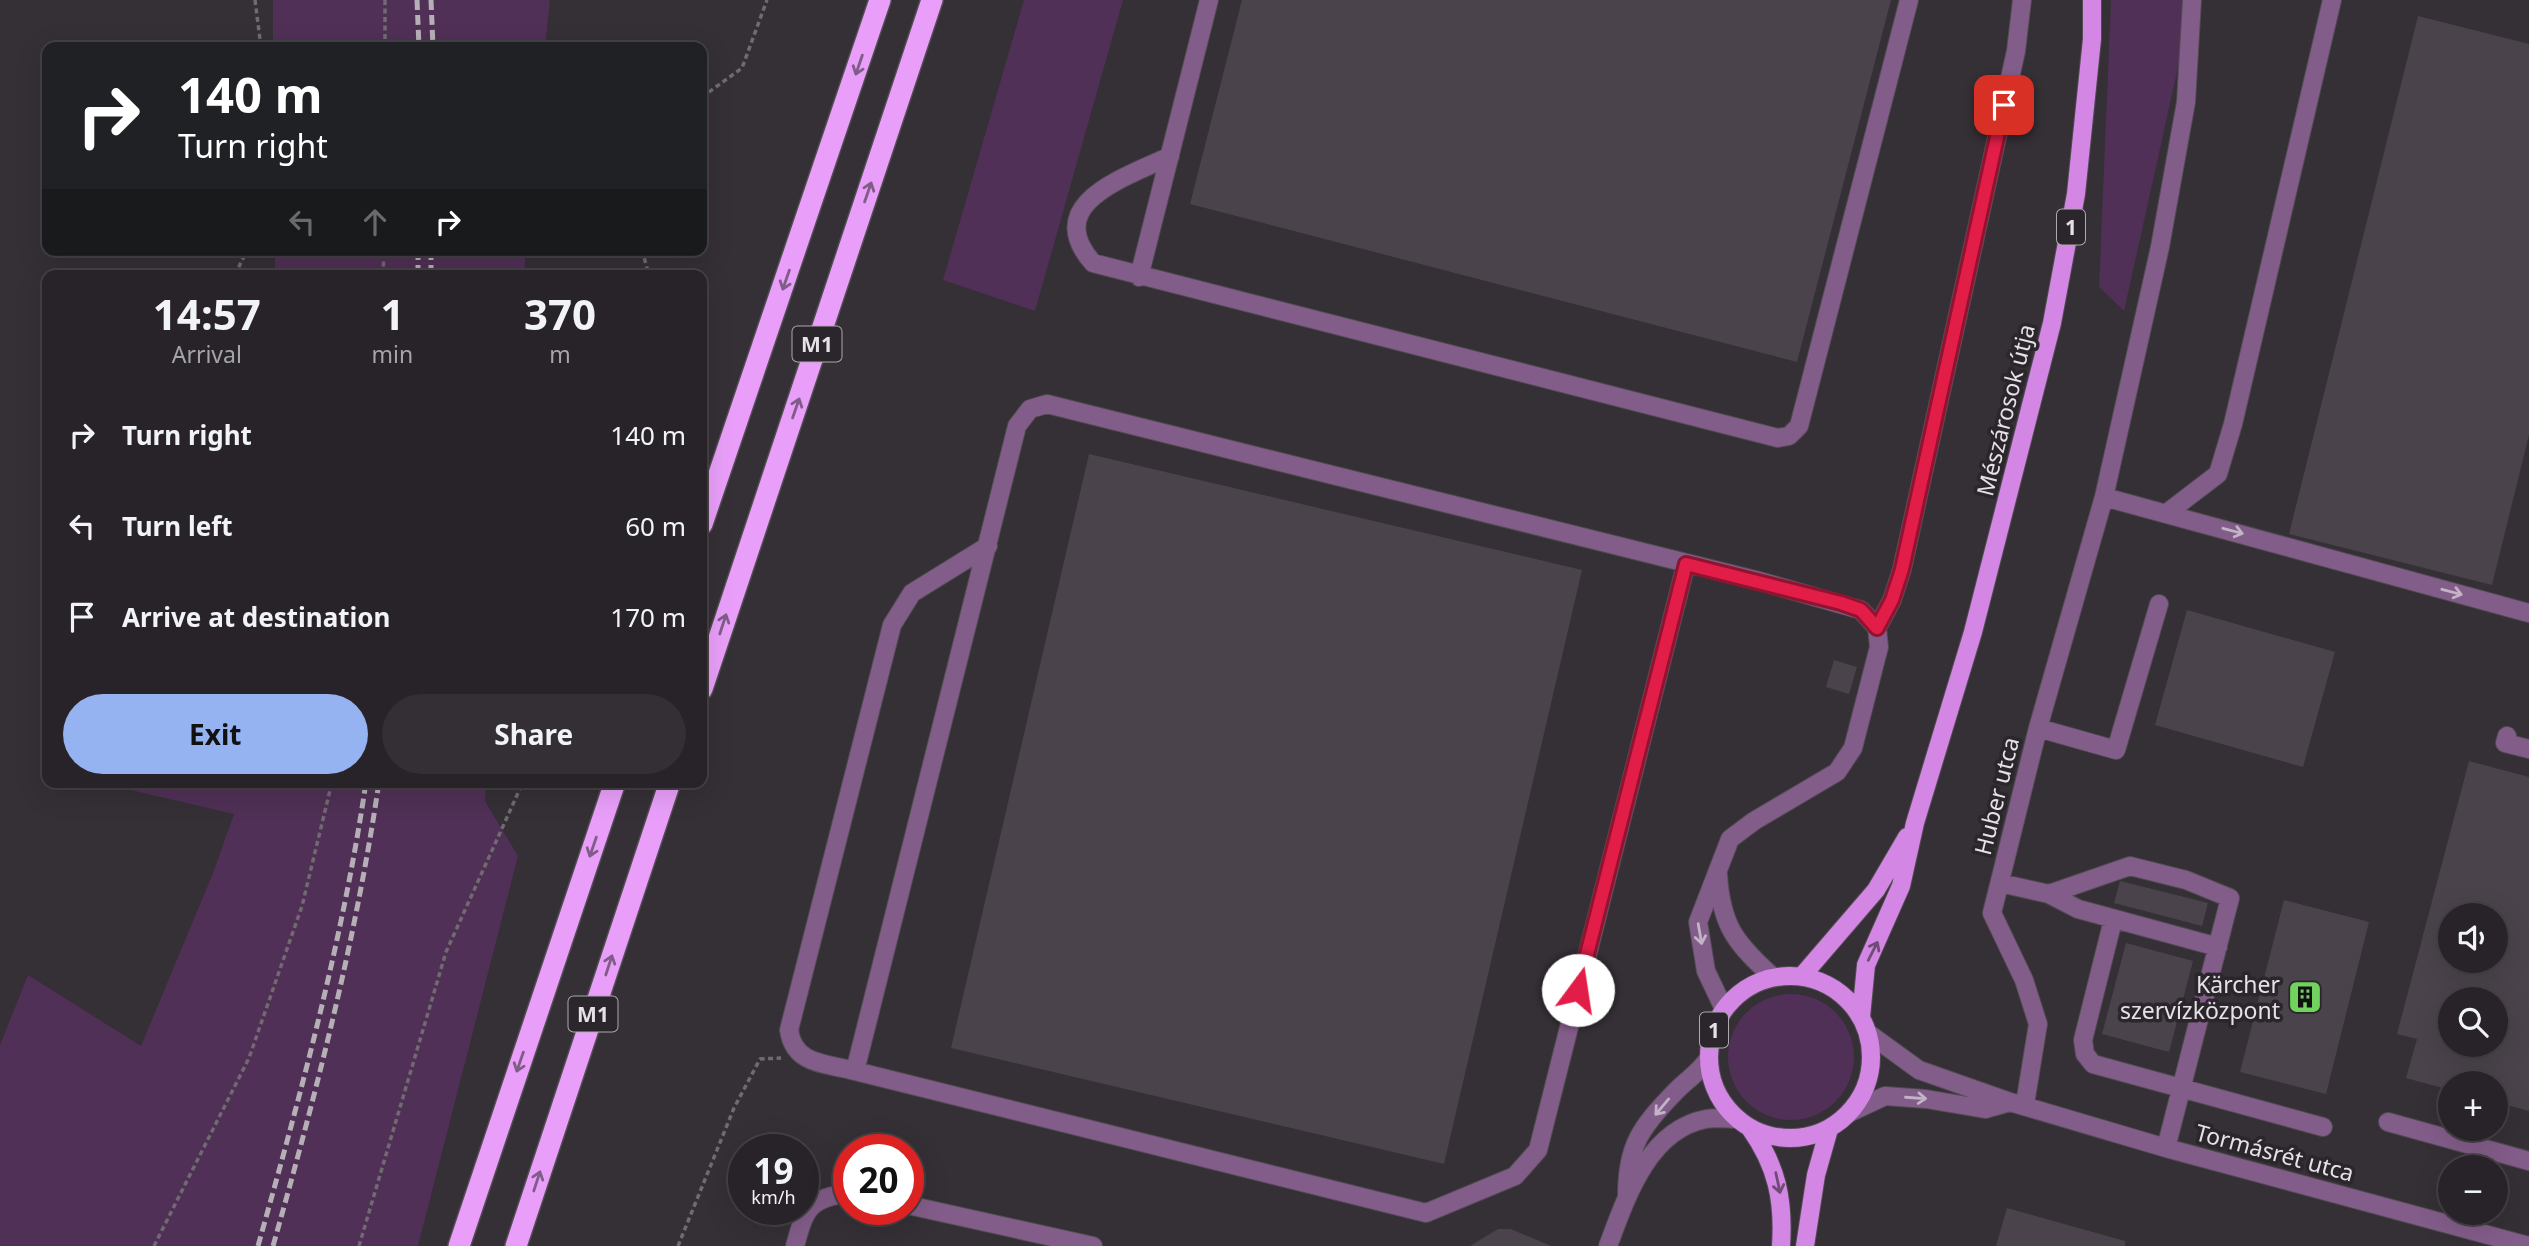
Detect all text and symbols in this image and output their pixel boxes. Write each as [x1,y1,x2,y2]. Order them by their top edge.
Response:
one-way arrow [852,53,864,75]
text: 140 m [178,61,323,127]
icon: right [63,70,154,161]
pin [1974,75,2034,135]
icon: arrive [1985,86,2023,124]
text: Turn right [178,124,328,167]
one-way arrow [863,182,875,204]
icon: left [283,203,321,241]
icon: ahead [356,203,394,241]
icon: right [429,203,467,241]
road number: 1 [2057,210,2085,244]
one-way arrow [779,269,791,291]
text: 14:57 [153,285,261,342]
text: 1 [380,285,404,342]
text: 370 [524,285,596,342]
street label: Mészárosok útja [1968,321,2042,499]
road number: M1 [792,326,842,362]
text: Arrival [172,338,242,370]
text: min [372,338,413,370]
text: m [549,338,571,370]
one-way arrow [790,398,803,420]
icon: right [63,416,101,454]
text: Turn right [122,417,252,453]
text: 140 m [610,417,686,453]
icon: left [63,507,101,545]
text: Turn left [122,508,233,544]
text: 60 m [625,508,686,544]
one-way arrow [2221,525,2244,538]
one-way arrow [2441,586,2463,599]
icon: arrive [63,598,101,636]
text: Arrive at destination [122,599,391,635]
text: 170 m [610,599,686,635]
one-way arrow [717,613,730,635]
button: Exit [63,694,368,774]
button: Share [382,694,686,774]
street label: Huber utca [1966,734,2026,858]
one-way arrow [586,836,599,858]
map controls [2438,903,2508,1225]
button: sound [2438,903,2508,973]
one-way arrow [1694,922,1707,945]
one-way arrow [1867,941,1881,962]
position arrow [1541,953,1615,1027]
one-way arrow [604,955,616,977]
place label: Kärcher szervízközpont [2120,968,2280,1026]
building icon: Kärcher szervízközpont [2286,978,2324,1016]
button: search [2438,987,2508,1057]
road number: M1 [568,996,618,1032]
road number: 1 [1700,1012,1728,1048]
one-way arrow [513,1051,525,1073]
button: + [2438,1071,2508,1141]
one-way arrow [1904,1092,1927,1105]
one-way arrow [1654,1097,1670,1115]
street label: Tormásrét utca [2192,1115,2358,1189]
speed limit sign: 20 [833,1134,924,1225]
text: 19 [753,1147,794,1194]
button: − [2438,1155,2508,1225]
one-way arrow [532,1171,544,1193]
one-way arrow [1771,1171,1785,1194]
text: km/h [751,1185,796,1209]

